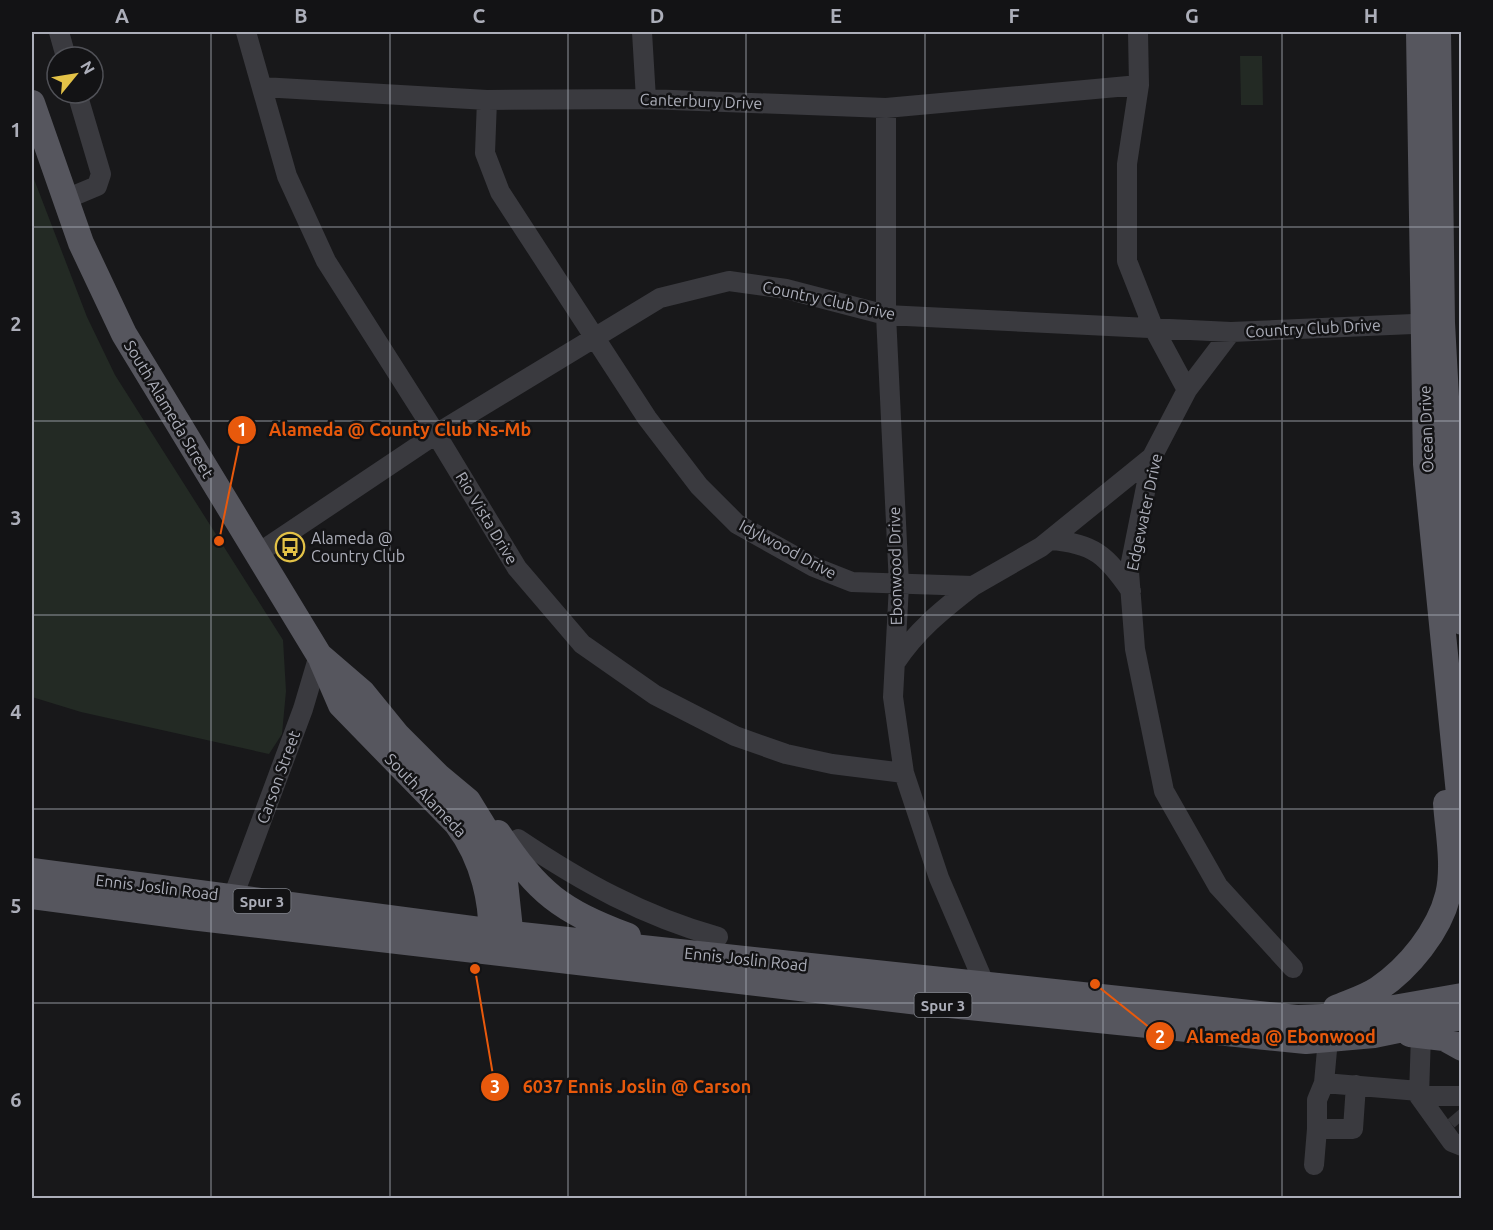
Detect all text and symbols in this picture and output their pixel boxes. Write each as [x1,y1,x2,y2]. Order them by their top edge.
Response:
text: A [115,4,129,27]
text: B [294,4,308,27]
text: C [473,4,486,27]
text: D [650,4,664,27]
text: E [830,4,842,27]
text: F [1008,4,1020,27]
text: G [1185,4,1199,27]
text: H [1364,4,1378,27]
north arrow [45,45,105,105]
text: N [77,58,99,77]
street label: Canterbury Drive [639,90,763,112]
text: 1 [10,118,22,141]
street label: Country Club Drive [761,277,897,323]
text: 2 [10,312,22,335]
street label: Country Club Drive [1245,315,1381,341]
street label: South Alameda Street [121,337,218,482]
street label: Ocean Drive [1415,385,1437,473]
callout: Alameda @ County Club Ns-Mb [227,412,543,448]
text: 1 [237,419,247,439]
text: Alameda @ County Club Ns-Mb [269,419,531,439]
street label: Edgewater Drive [1123,452,1165,572]
street label: Rio Vista Drive [452,469,522,567]
text: 3 [10,506,22,529]
street label: Ebonwood Drive [885,506,905,626]
street label: Idylwood Drive [736,516,840,582]
place label: Alameda @ Country Club [311,529,405,565]
bus stop icon: Alameda @ Country Club [274,531,306,563]
text: 4 [10,700,22,723]
street label: Carson Street [253,727,303,826]
street label: South Alameda [382,750,470,840]
street label: Ennis Joslin Road [95,871,219,903]
road number: Spur 3 [234,889,290,913]
text: 5 [10,894,22,917]
street label: Ennis Joslin Road [684,944,808,974]
road number: Spur 3 [914,993,972,1017]
callout: Alameda @ Ebonwood [1145,1018,1388,1054]
text: 2 [1155,1026,1165,1046]
text: Alameda @ Ebonwood [1186,1026,1376,1046]
callout: 6037 Ennis Joslin @ Carson [480,1069,763,1105]
text: 3 [490,1076,500,1096]
text: 6037 Ennis Joslin @ Carson [523,1076,751,1096]
text: 6 [10,1088,22,1111]

